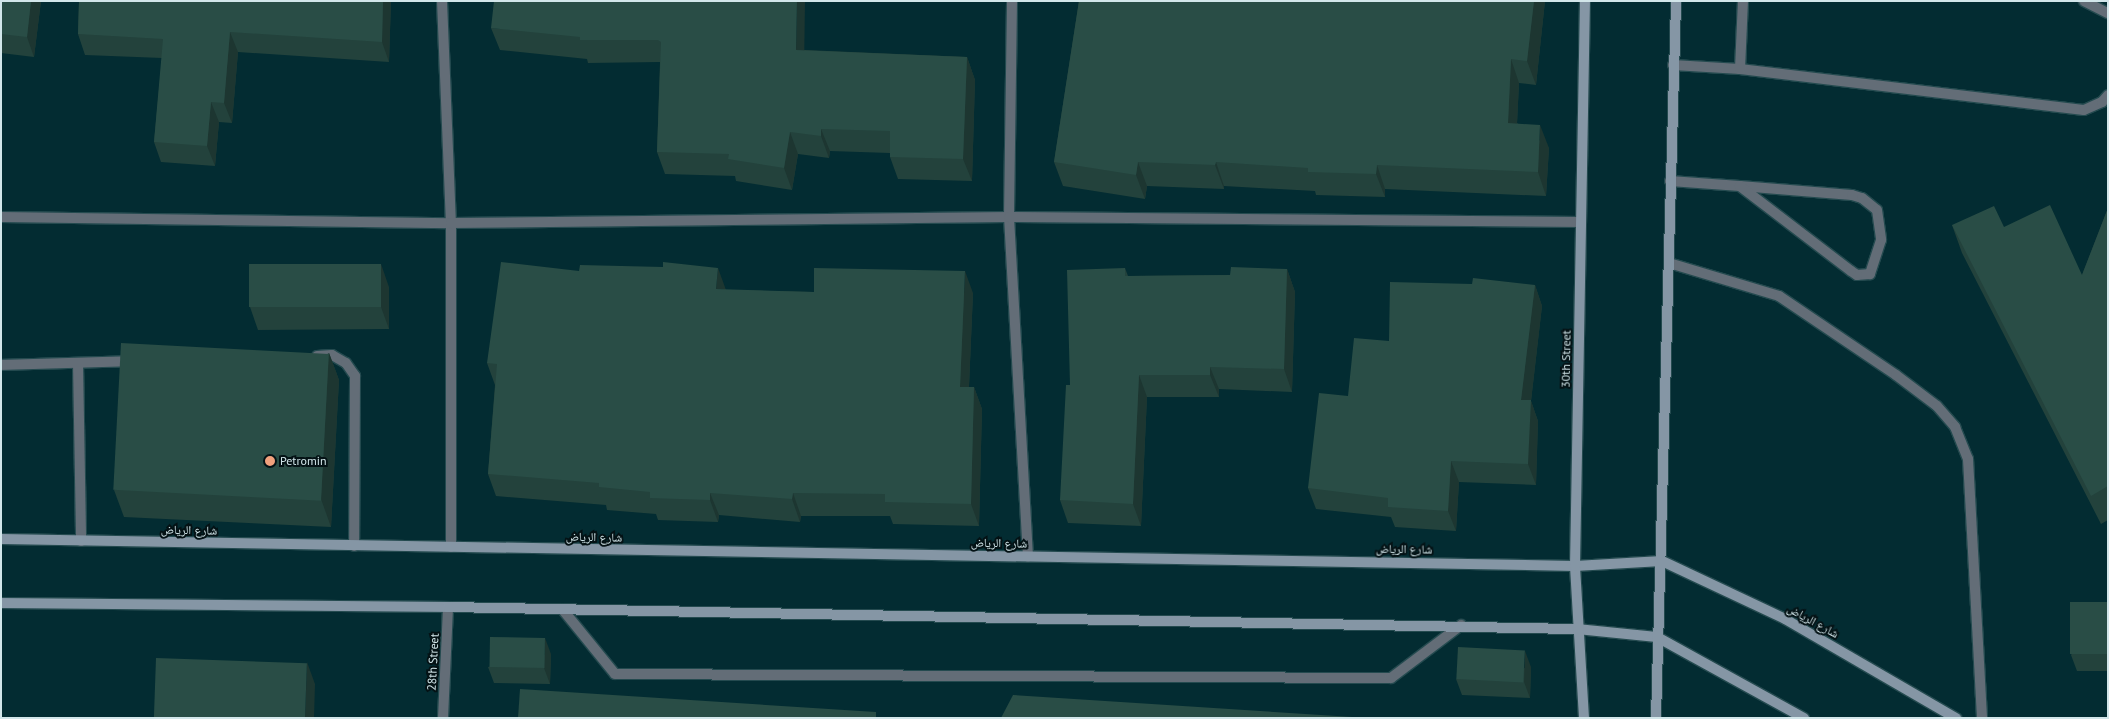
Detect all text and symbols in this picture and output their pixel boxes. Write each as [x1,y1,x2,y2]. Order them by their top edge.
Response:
street label: 30th Street [1558,330,1574,388]
place label: Petromin [280,454,326,468]
marker: Petromin [264,455,276,467]
street label: شارع الرياض [161,522,217,538]
street label: شارع الرياض [566,529,622,545]
street label: شارع الرياض [971,535,1027,551]
street label: شارع الرياض [1376,541,1432,557]
street label: شارع الرياض [1785,601,1841,641]
street label: 28th Street [424,633,442,691]

